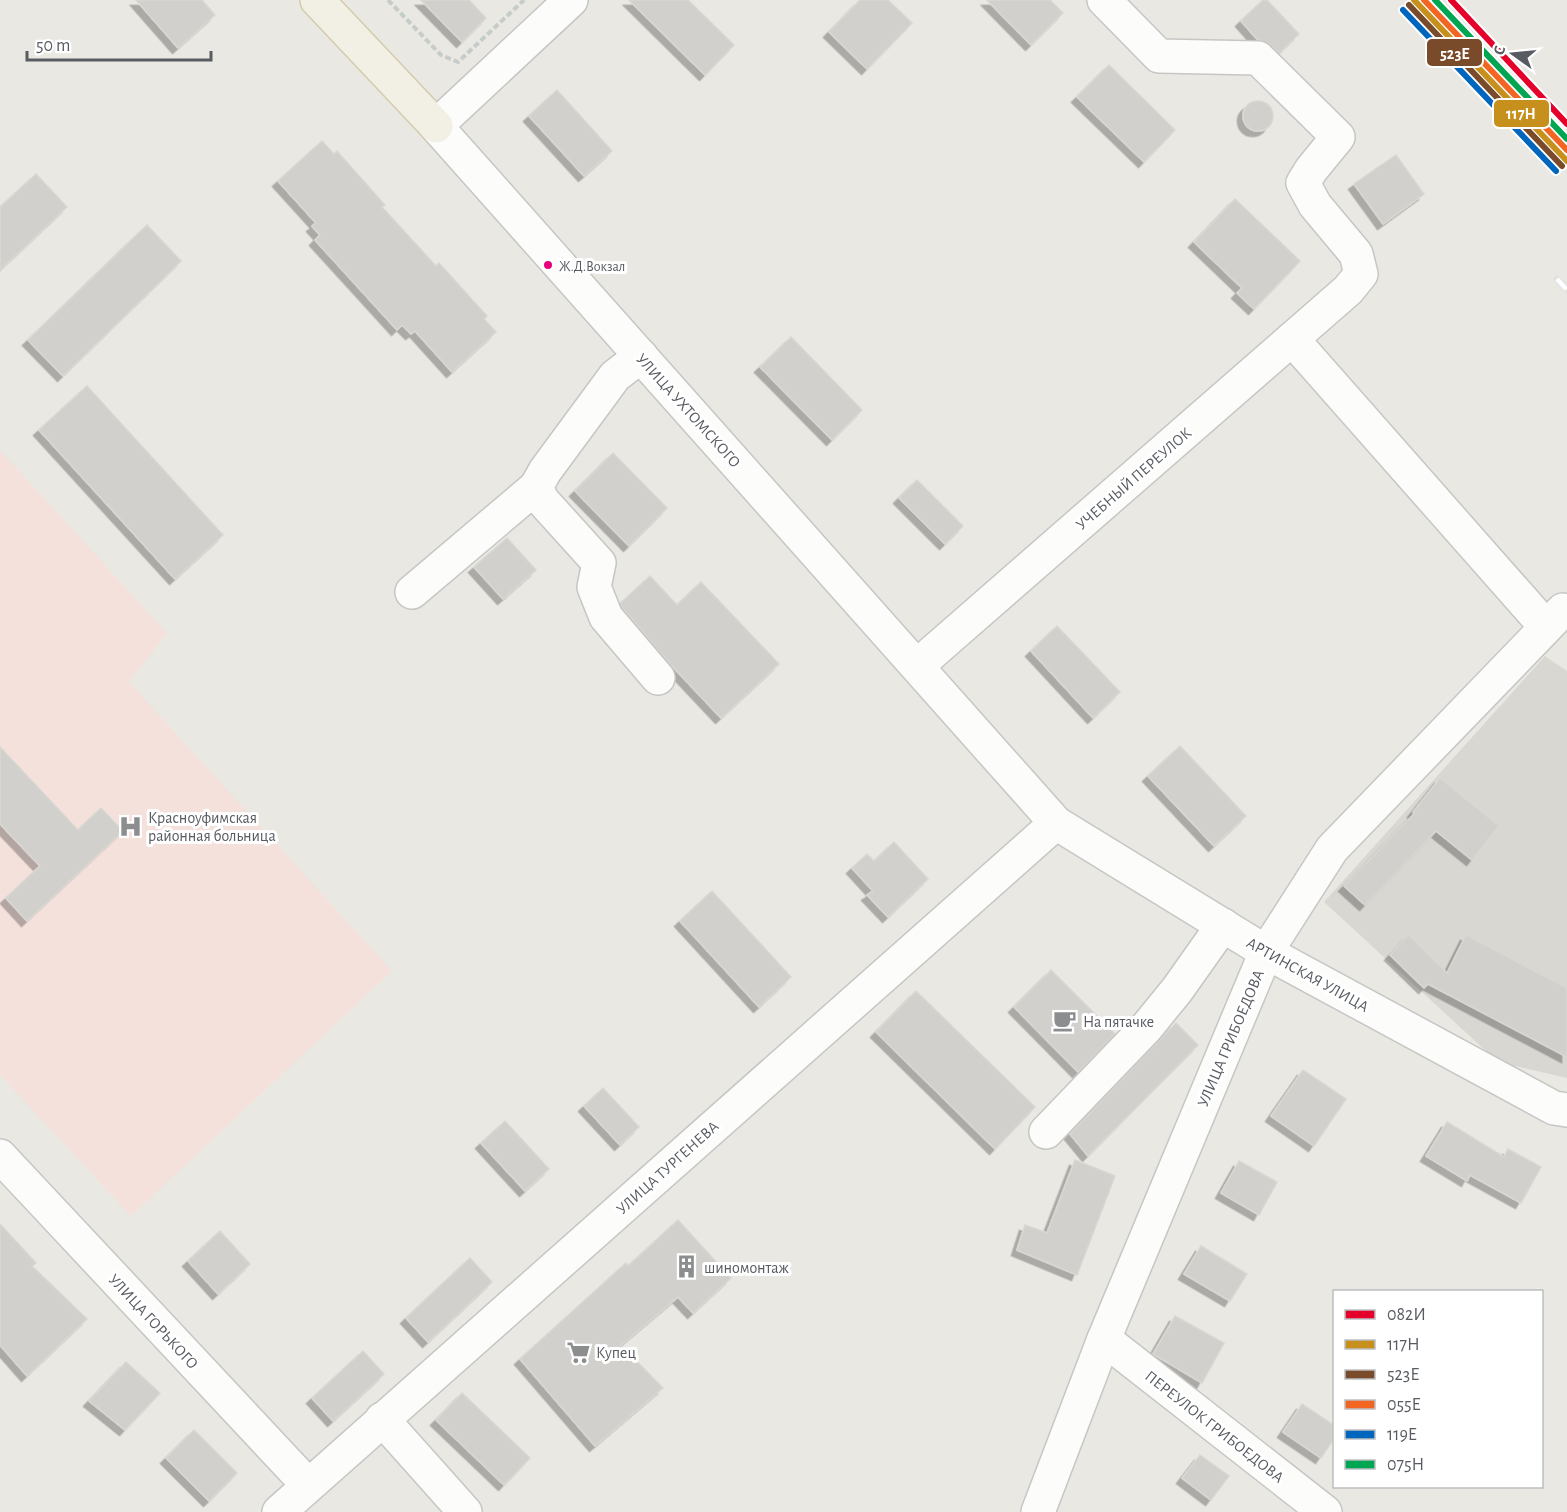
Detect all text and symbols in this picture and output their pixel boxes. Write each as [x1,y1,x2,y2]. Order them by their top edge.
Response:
scale bar [27,24,212,62]
north arrow [1483,24,1543,84]
text: 50 m [36,37,70,55]
line badge: 523Е [1426,38,1483,67]
text: С [1491,44,1508,57]
text: 523Е [1440,46,1470,62]
line badge: 117Н [1493,99,1550,128]
text: 117Н [1506,106,1536,122]
marker: Ж.Д.Вокзал [542,259,554,271]
place label: Ж.Д.Вокзал [559,260,625,274]
street label: УЛИЦА УХТОМСКОГО [633,351,743,471]
street label: УЧЕБНЫЙ ПЕРЕУЛОК [1072,424,1194,533]
place label: Красноуфимская районная больница [148,810,276,844]
hospital icon: Красноуфимская районная больница [117,813,143,839]
street label: АРТИНСКАЯ УЛИЦА [1244,935,1372,1015]
street label: УЛИЦА ГРИБОЕДОВА [1195,967,1267,1109]
cafe icon: На пятачке [1052,1008,1078,1034]
place label: На пятачке [1083,1014,1154,1030]
street label: УЛИЦА ТУРГЕНЕВА [614,1118,722,1218]
building icon: шиномонтаж [673,1254,699,1280]
place label: шиномонтаж [704,1260,789,1276]
street label: УЛИЦА ГОРЬКОГО [105,1271,201,1372]
legend [1333,1290,1543,1488]
text: 082И [1387,1306,1426,1324]
text: 117Н [1387,1336,1420,1354]
supermarket icon: Купец [565,1339,591,1365]
place label: Купец [596,1345,636,1362]
text: 523Е [1387,1366,1420,1384]
street label: ПЕРЕУЛОК ГРИБОЕДОВА [1142,1368,1287,1486]
text: 055Е [1387,1396,1421,1414]
text: 119Е [1387,1426,1417,1444]
text: 075Н [1387,1456,1424,1474]

